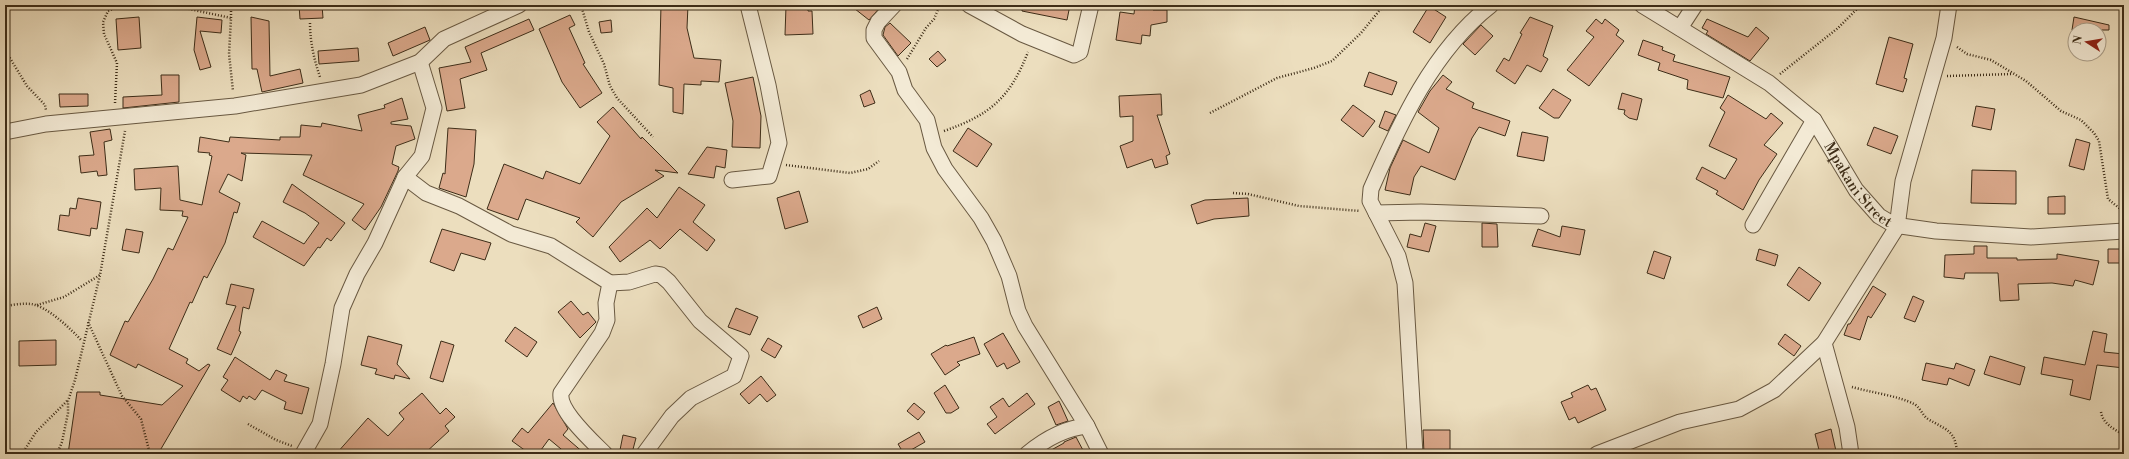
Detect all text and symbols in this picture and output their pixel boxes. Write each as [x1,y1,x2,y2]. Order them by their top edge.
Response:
north arrow [2067,22,2107,62]
text: N [2070,34,2086,46]
street label: Mpakani Street [1820,138,1896,232]

